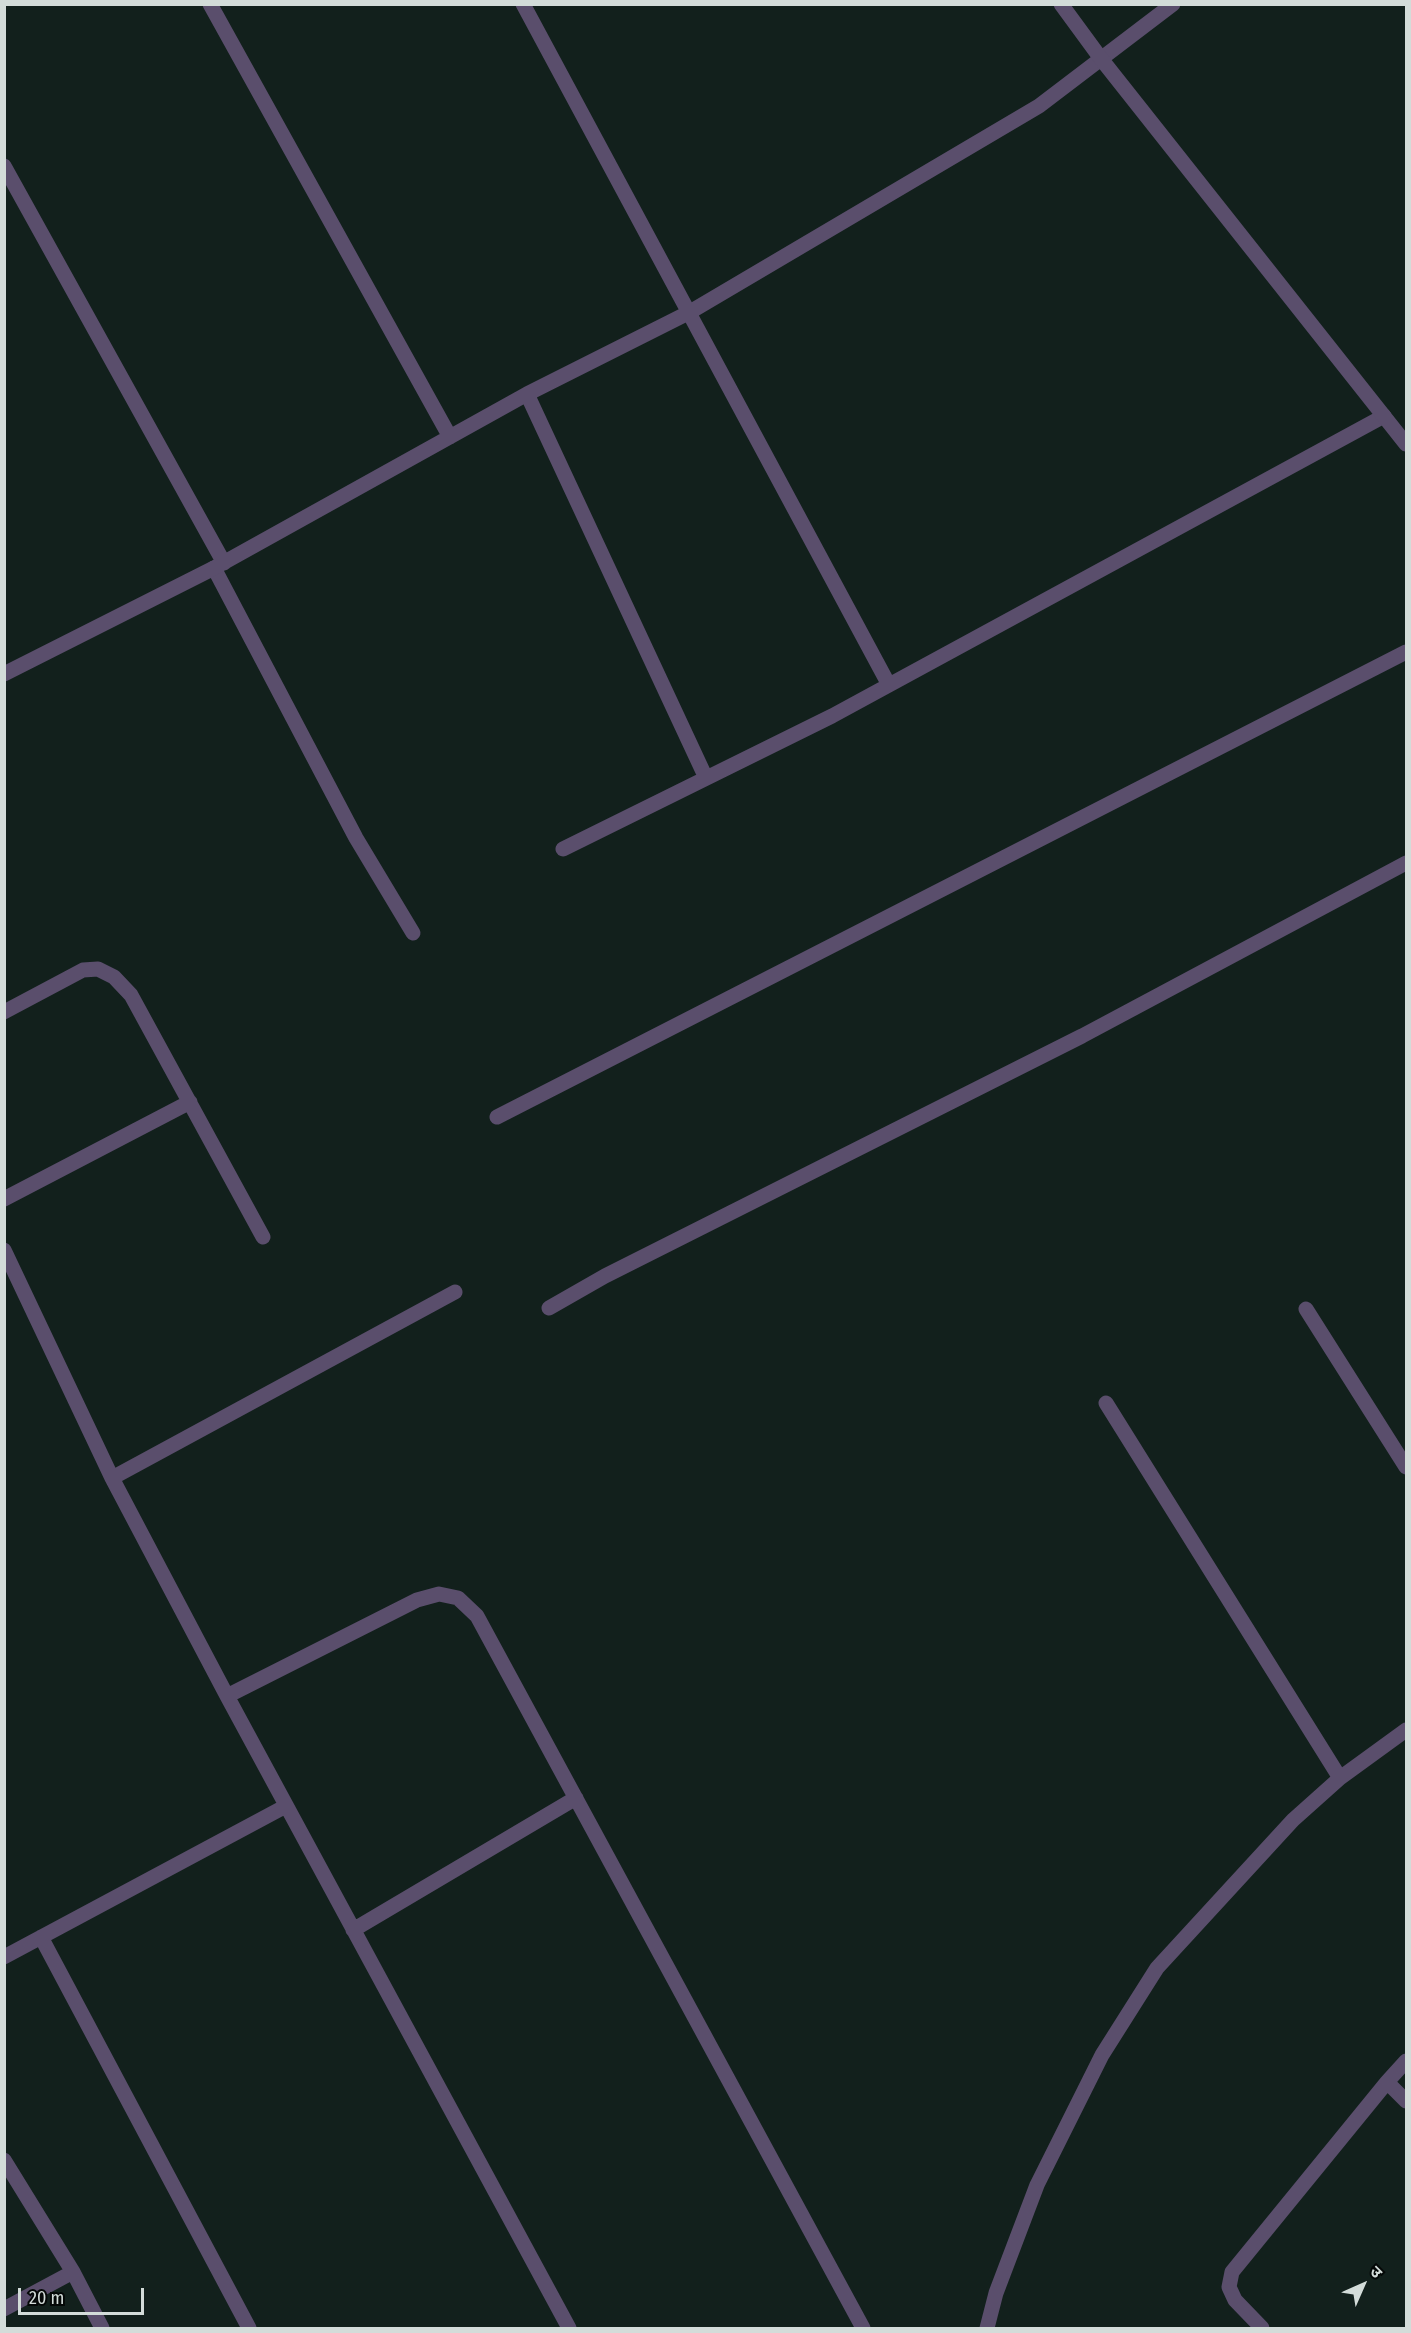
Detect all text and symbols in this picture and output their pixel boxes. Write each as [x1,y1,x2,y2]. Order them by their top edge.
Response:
north arrow [1333,2255,1393,2315]
text: उ [1366,2262,1386,2282]
scale bar [21,2276,147,2314]
text: 20 m [29,2287,64,2309]

